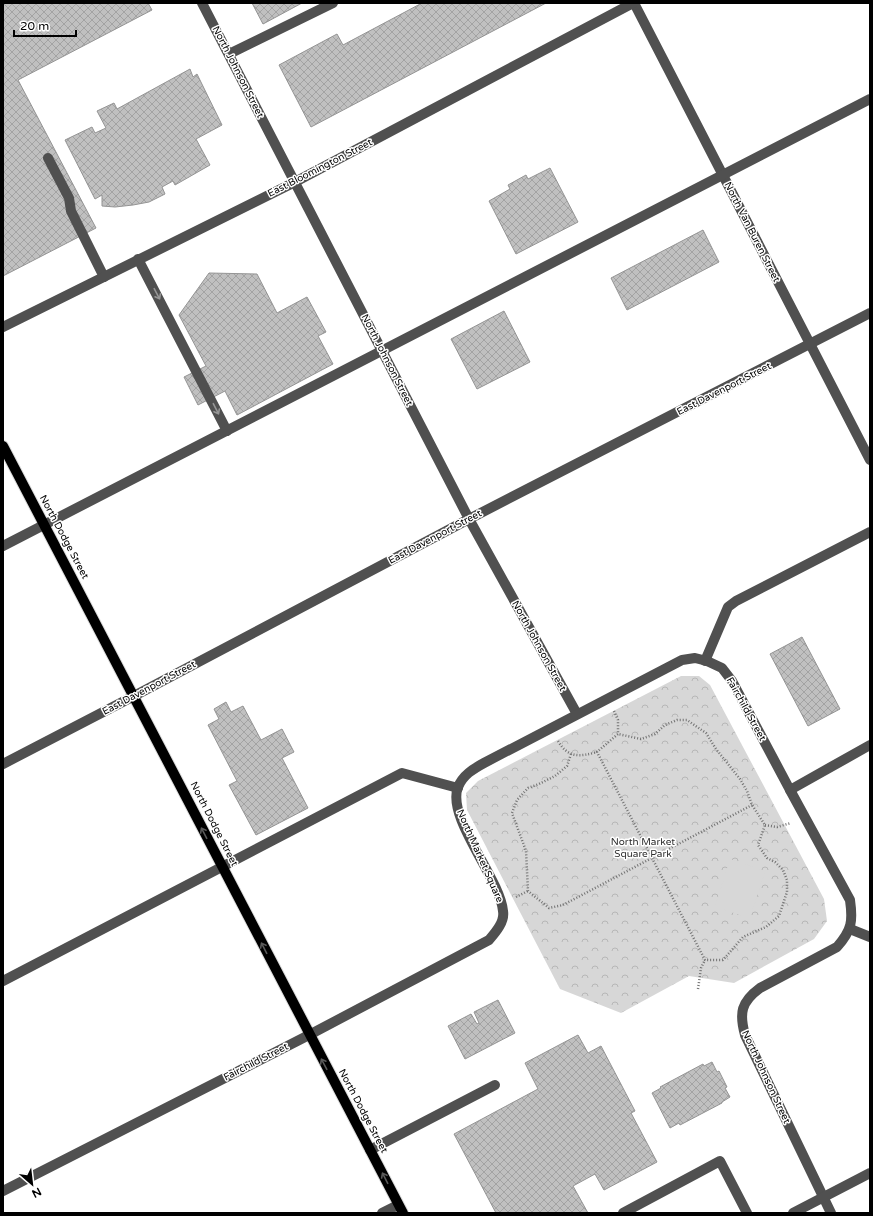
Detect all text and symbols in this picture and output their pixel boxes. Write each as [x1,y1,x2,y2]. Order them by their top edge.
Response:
scale bar [14,12,76,38]
text: 20 m [20,19,49,33]
street label: North Johnson Street [210,24,266,120]
street label: East Bloomington Street [266,136,374,200]
street label: North Van Buren Street [722,180,783,284]
one-way arrow [154,288,161,300]
street label: North Johnson Street [359,312,415,408]
street label: East Davenport Street [675,360,773,418]
one-way arrow [213,403,221,415]
street label: North Dodge Street [37,493,91,581]
street label: East Davenport Street [386,507,484,567]
street label: North Johnson Street [509,599,569,693]
street label: East Davenport Street [100,658,198,718]
street label: Fairchild Street [724,675,769,743]
street label: North Dodge Street [188,780,241,868]
street label: North Market Square [454,808,506,905]
one-way arrow [200,827,208,839]
park label: North Market Square Park [611,836,675,860]
one-way arrow [260,942,267,954]
street label: North Johnson Street [739,1029,793,1126]
street label: Fairchild Street [222,1040,291,1083]
one-way arrow [320,1058,327,1070]
street label: North Dodge Street [336,1067,390,1155]
north arrow [12,1164,52,1204]
one-way arrow [381,1173,388,1185]
text: N [30,1185,43,1200]

